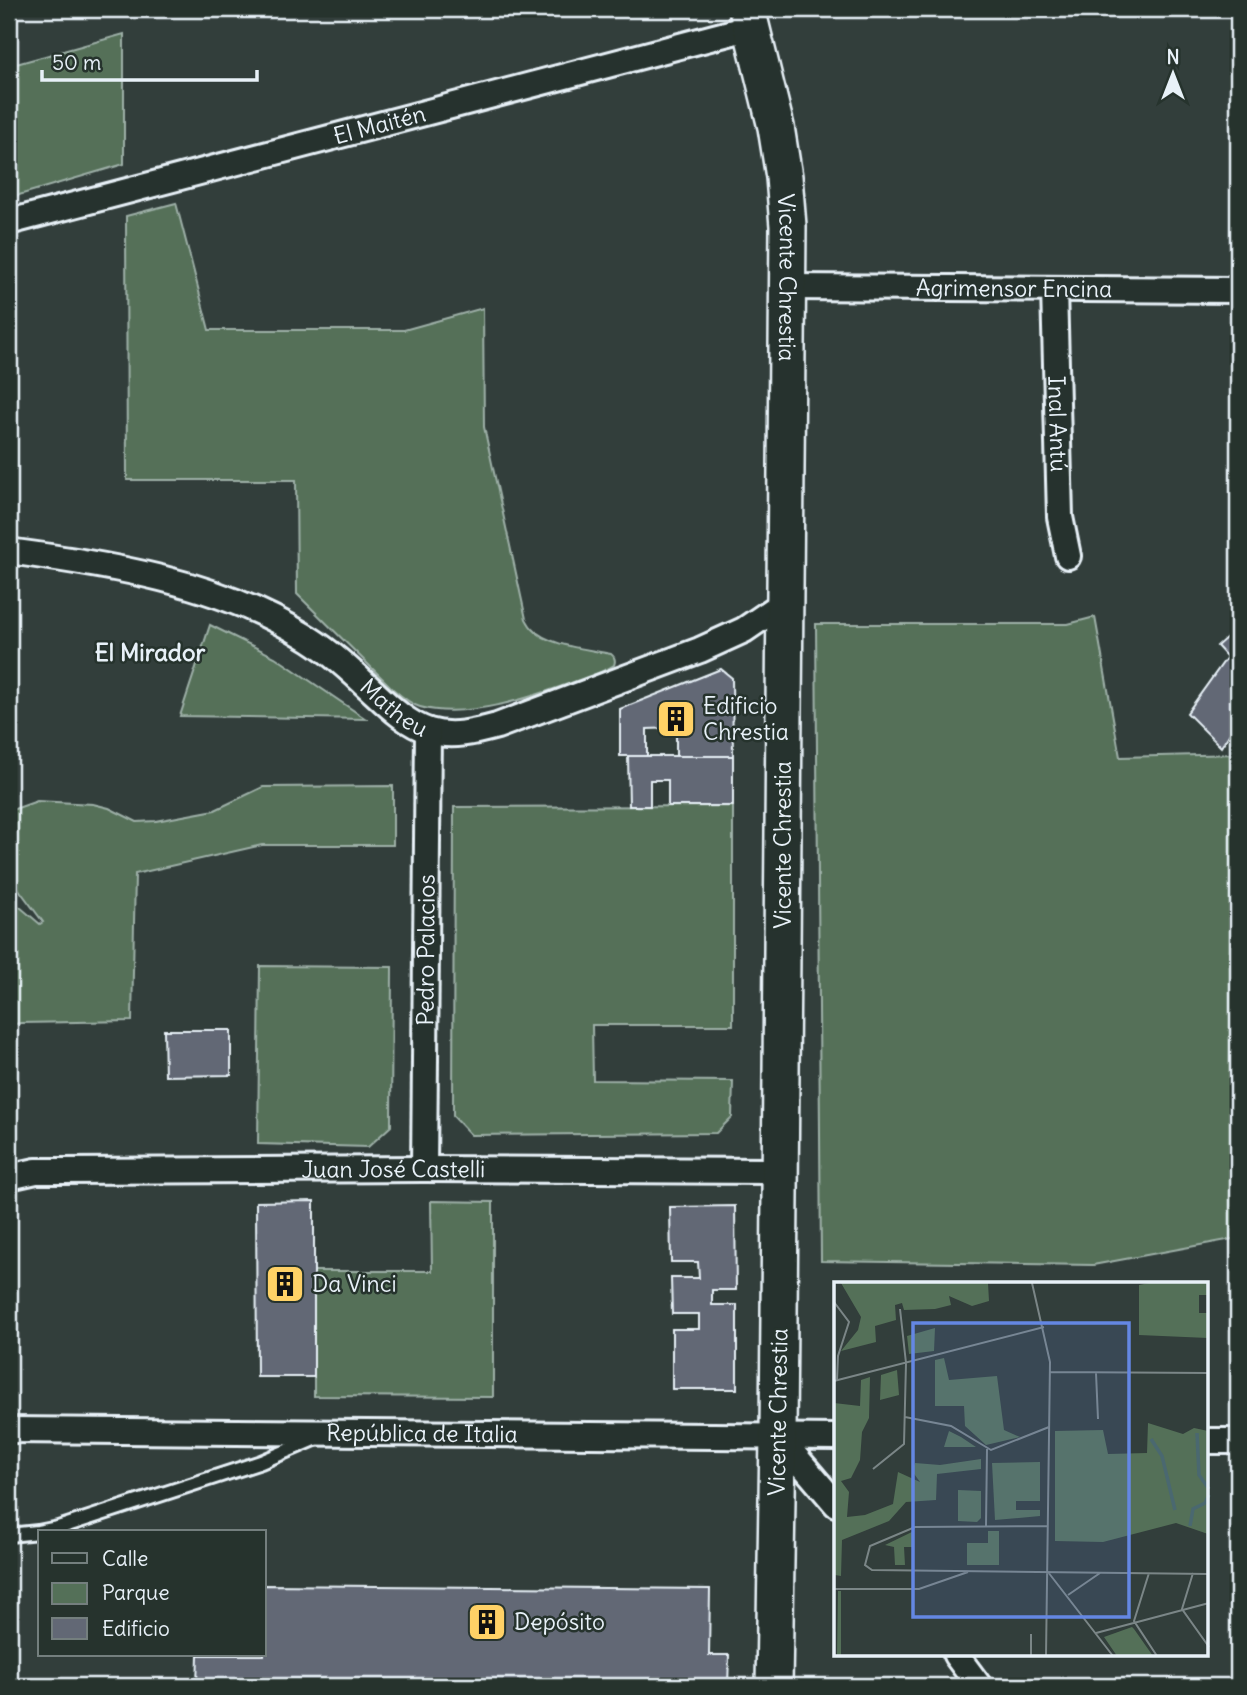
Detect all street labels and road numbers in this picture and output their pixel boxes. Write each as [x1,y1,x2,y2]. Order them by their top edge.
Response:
street label: El Maitén [330,98,429,150]
street label: Vicente Chrestia [771,193,803,362]
street label: Agrimensor Encina [916,273,1112,303]
street label: Inal Antú [1042,376,1074,472]
street label: Matheu [354,672,432,743]
street label: Vicente Chrestia [768,761,797,929]
street label: Pedro Palacios [410,874,441,1026]
street label: Juan José Castelli [301,1154,485,1184]
street label: Vicente Chrestia [762,1328,793,1496]
street label: República de Italia [326,1418,518,1448]

